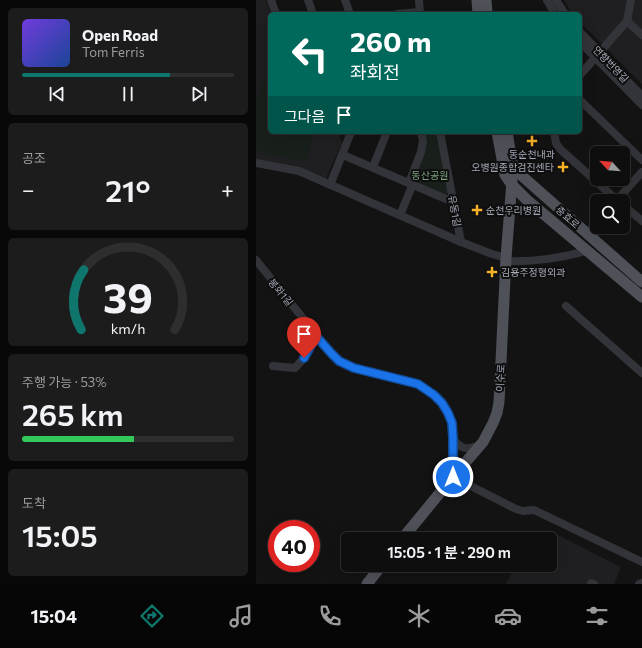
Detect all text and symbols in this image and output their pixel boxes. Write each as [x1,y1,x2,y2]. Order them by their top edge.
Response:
text: 260 m [350,24,431,58]
text: Open Road [82,26,158,44]
icon: left [284,28,336,80]
street label: 연향번영길 [591,43,631,85]
text: Tom Ferris [82,44,145,60]
text: 좌회전 [350,61,400,83]
icon: previous [46,83,68,105]
icon: pause [117,83,139,105]
icon: next [188,83,210,105]
icon: arrive [333,104,355,126]
text: 그다음 [284,107,325,125]
marker: 동순천내과 [526,135,538,147]
north arrow [590,146,630,186]
map controls [590,146,630,234]
place label: 동순천내과 [509,148,555,160]
text: 공조 [22,150,46,166]
place label: 오병원종합검진센타 [471,161,554,173]
marker: 오병원종합검진센타 [557,161,569,173]
park label: 동산공원 [412,169,448,181]
text: 21° [105,171,150,208]
text: − [22,176,35,203]
text: + [221,176,234,203]
street label: 유동1길 [446,194,464,228]
button: search [590,194,630,234]
street label: 충효로 [554,203,582,231]
marker: 순천우리병원 [471,204,483,216]
place label: 순천우리병원 [486,204,541,216]
marker: 김용주정형외과 [486,266,498,278]
place label: 김용주정형외과 [501,266,565,278]
text: 39 [103,271,153,322]
street label: 봉화1길 [266,276,296,308]
pin [287,317,321,358]
text: km/h [111,319,145,337]
icon: arrive [293,323,315,345]
street label: 이수로 [493,364,507,392]
text: 주행 가능 · 53% [22,374,107,390]
text: 265 km [22,395,123,432]
position arrow [432,456,474,498]
text: 도착 [22,495,46,511]
text: 15:05 [22,516,98,553]
speed limit sign: 40 [268,520,320,572]
text: 15:05 · 1 분 · 290 m [387,543,511,561]
icon: directions [138,602,166,630]
icon: music [227,602,255,630]
icon: phone [316,602,344,630]
icon: climate [405,602,433,630]
icon: car [494,602,522,630]
icon: filters [583,602,611,630]
text: 15:04 [31,605,77,627]

